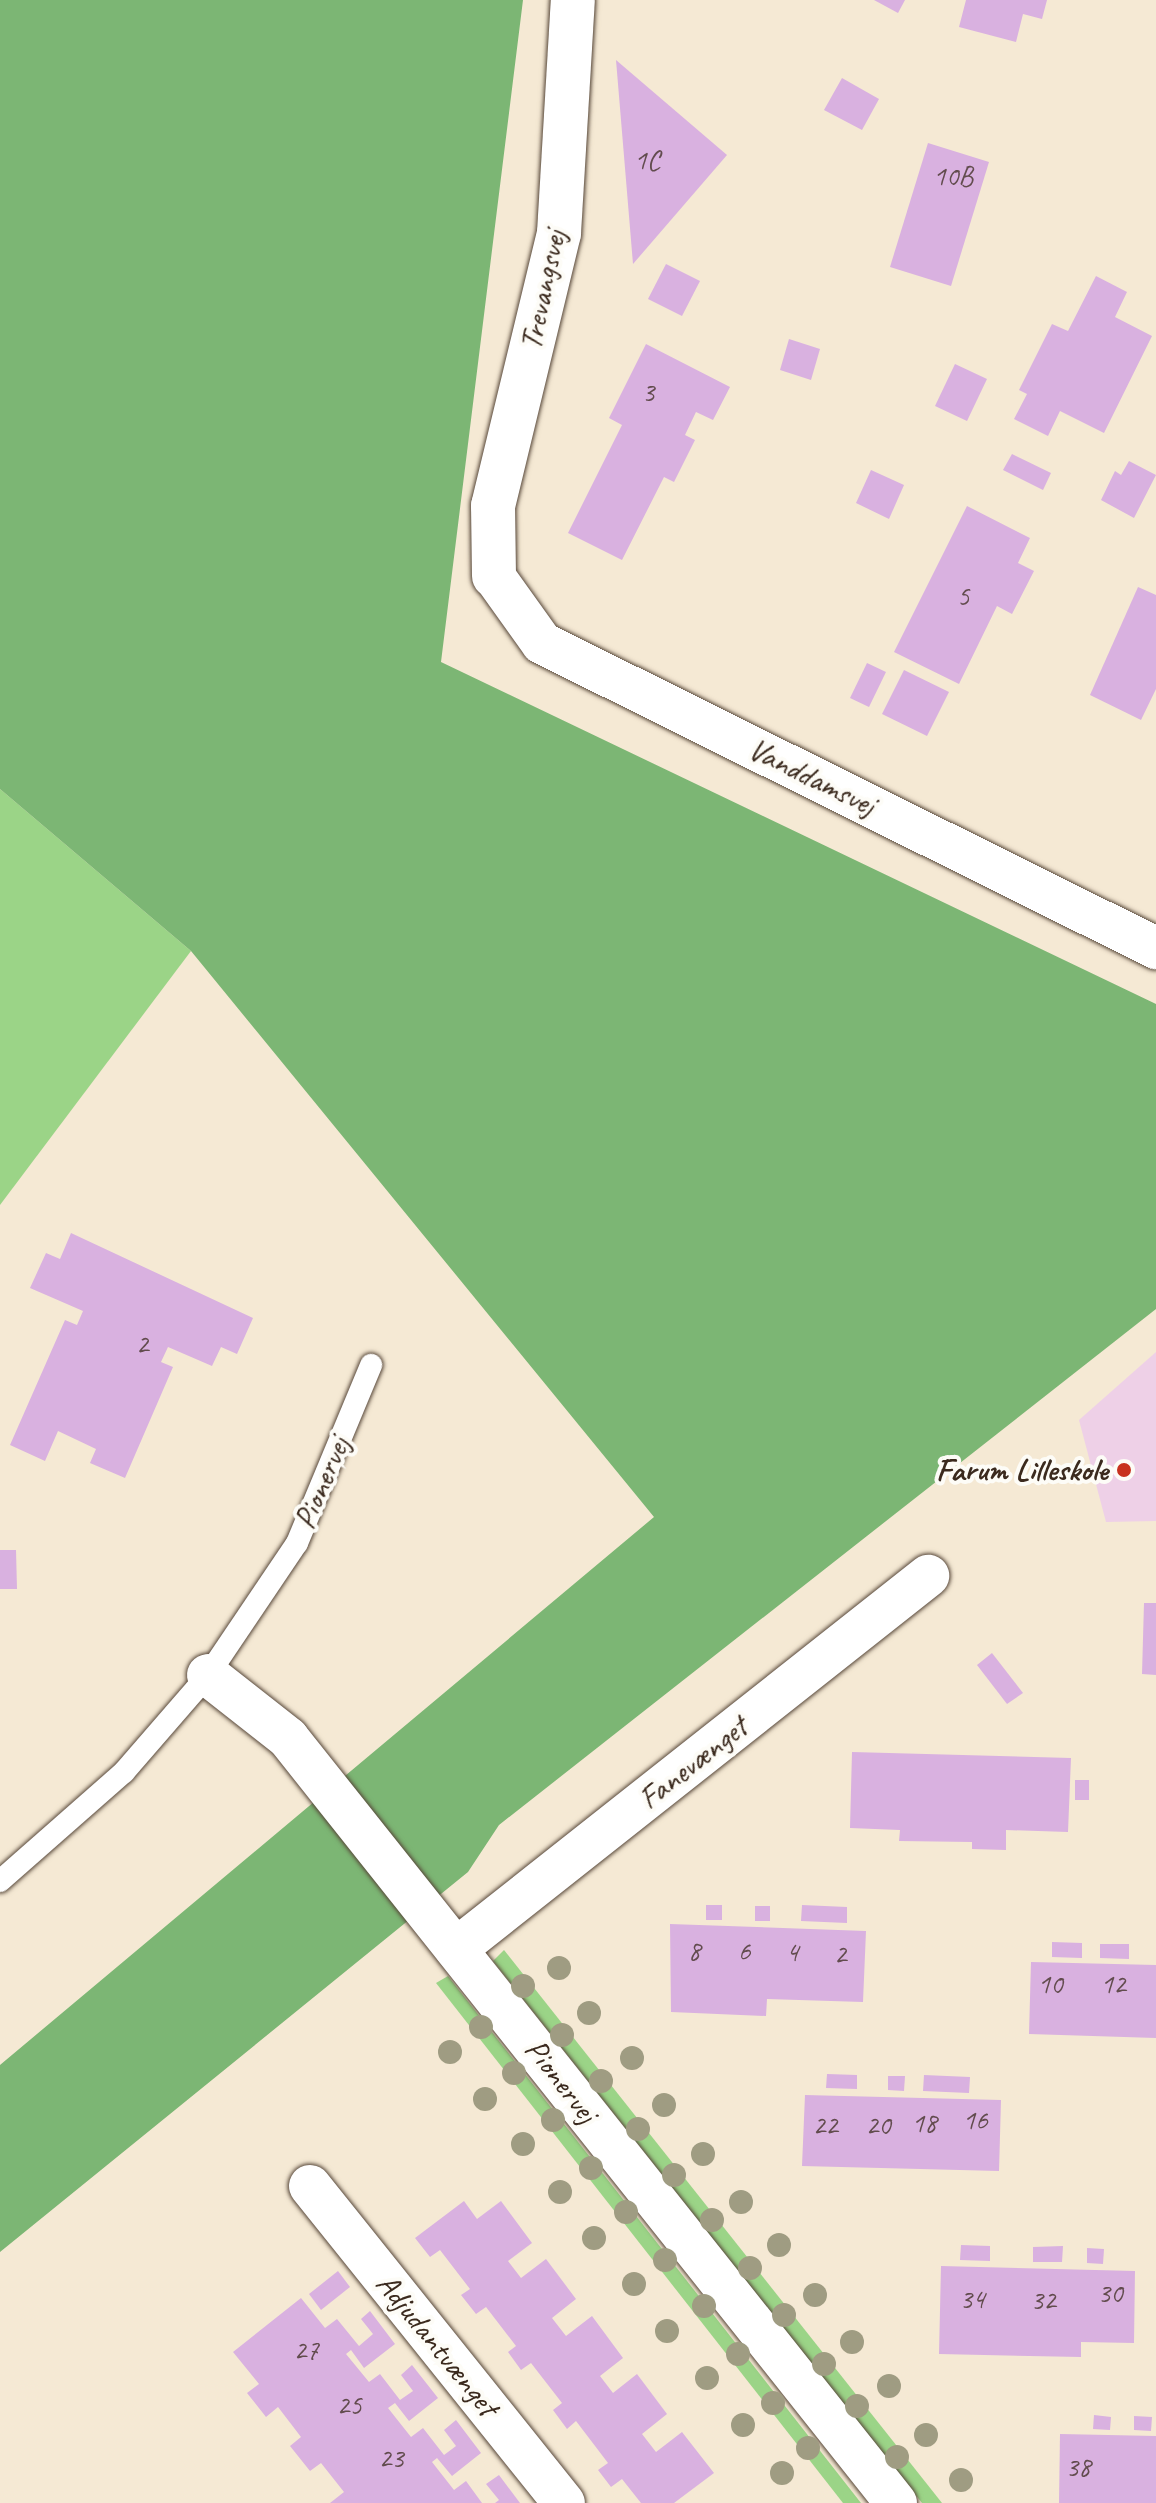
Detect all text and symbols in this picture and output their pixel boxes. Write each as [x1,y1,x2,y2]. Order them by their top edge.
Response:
house number: 1C [634,143,660,177]
house number: 10B [933,159,973,193]
street label: Trevangsvej [512,227,574,353]
house number: 3 [642,375,654,409]
house number: 5 [957,579,969,613]
street label: Vanddamsvej [742,730,882,824]
house number: 2 [136,1327,148,1361]
street label: Pionervej [286,1431,358,1535]
place label: Farum Lilleskole [936,1451,1108,1489]
marker: Farum Lilleskole [1115,1461,1133,1479]
street label: Fanevænget [631,1708,755,1818]
house number: 8 [688,1934,700,1968]
house number: 6 [738,1934,750,1968]
house number: 4 [786,1935,798,1969]
house number: 2 [834,1937,846,1971]
house number: 10 [1037,1967,1063,2001]
house number: 12 [1100,1967,1126,2001]
street label: Pionervej [516,2031,606,2131]
house number: 16 [962,2103,988,2137]
house number: 18 [911,2106,937,2140]
house number: 22 [812,2108,838,2142]
house number: 20 [865,2108,891,2142]
street label: Adjudantvænget [368,2266,506,2424]
house number: 30 [1097,2276,1123,2310]
house number: 34 [959,2282,985,2316]
house number: 32 [1030,2283,1056,2317]
house number: 27 [293,2333,319,2367]
house number: 25 [336,2388,362,2422]
house number: 23 [378,2441,404,2475]
house number: 38 [1065,2450,1091,2484]

